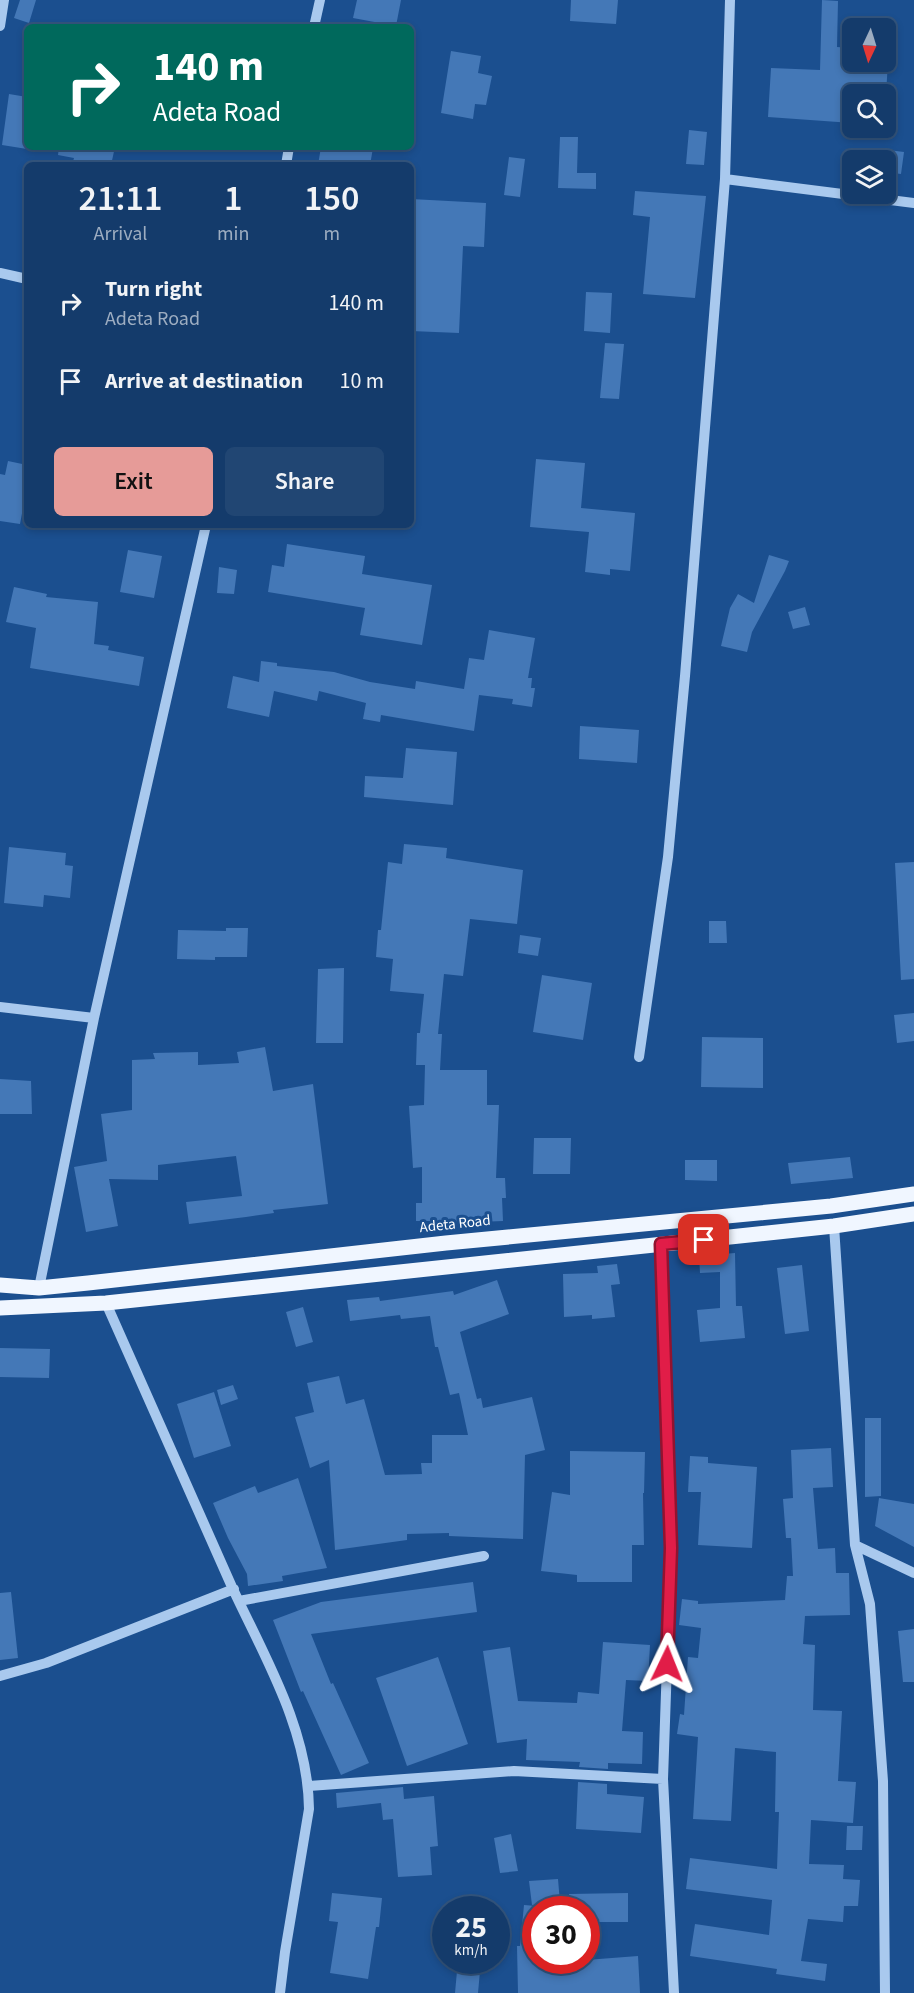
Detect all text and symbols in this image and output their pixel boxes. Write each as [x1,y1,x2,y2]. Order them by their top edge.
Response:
north arrow [842,18,896,72]
map controls [842,18,896,204]
text: 140 m [153,37,264,97]
icon: right [54,48,132,126]
button: search [842,84,896,138]
text: Adeta Road [153,93,281,132]
button: layers [842,150,896,204]
text: 21:11 [79,173,162,224]
text: 1 [224,173,242,224]
text: 150 [304,173,359,224]
text: Arrival [94,220,147,248]
text: min [217,220,249,248]
text: m [323,220,340,248]
text: Turn right [105,273,202,305]
icon: right [54,287,87,320]
text: 140 m [329,287,384,319]
text: Adeta Road [105,305,200,333]
icon: arrive [54,365,87,398]
text: Arrive at destination [105,365,303,397]
text: 10 m [339,365,384,397]
button: Exit [54,447,213,516]
button: Share [225,447,384,516]
street label: Adeta Road [418,1210,492,1238]
pin [678,1214,729,1265]
icon: arrive [687,1223,720,1256]
position arrow [635,1632,699,1696]
speed limit sign: 30 [522,1896,600,1974]
text: 25 [455,1906,487,1949]
text: km/h [454,1940,488,1961]

